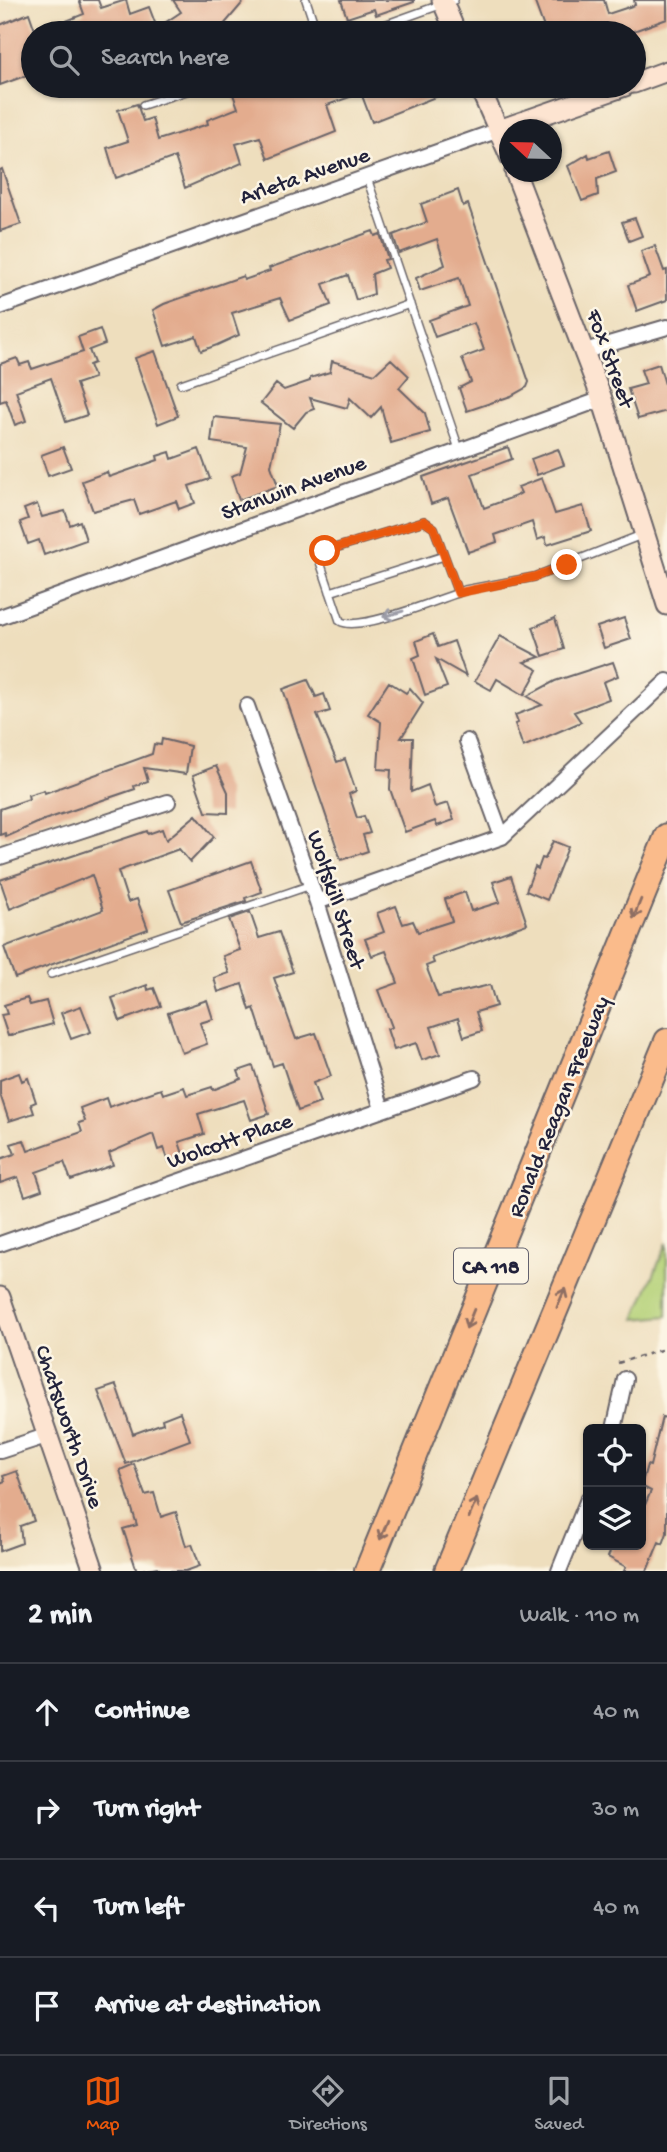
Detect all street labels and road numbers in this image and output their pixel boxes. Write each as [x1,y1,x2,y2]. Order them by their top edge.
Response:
street label: Arleta Avenue [237,142,375,212]
street label: Fox Street [578,305,639,414]
street label: Stanwin Avenue [218,450,371,528]
street label: Wolfskill Street [300,827,370,974]
street label: Ronald Reagan Freeway [503,993,617,1222]
street label: Wolcott Place [164,1108,297,1176]
road number: CA 118 [454,1248,528,1284]
street label: Chatsworth Drive [27,1342,109,1513]

